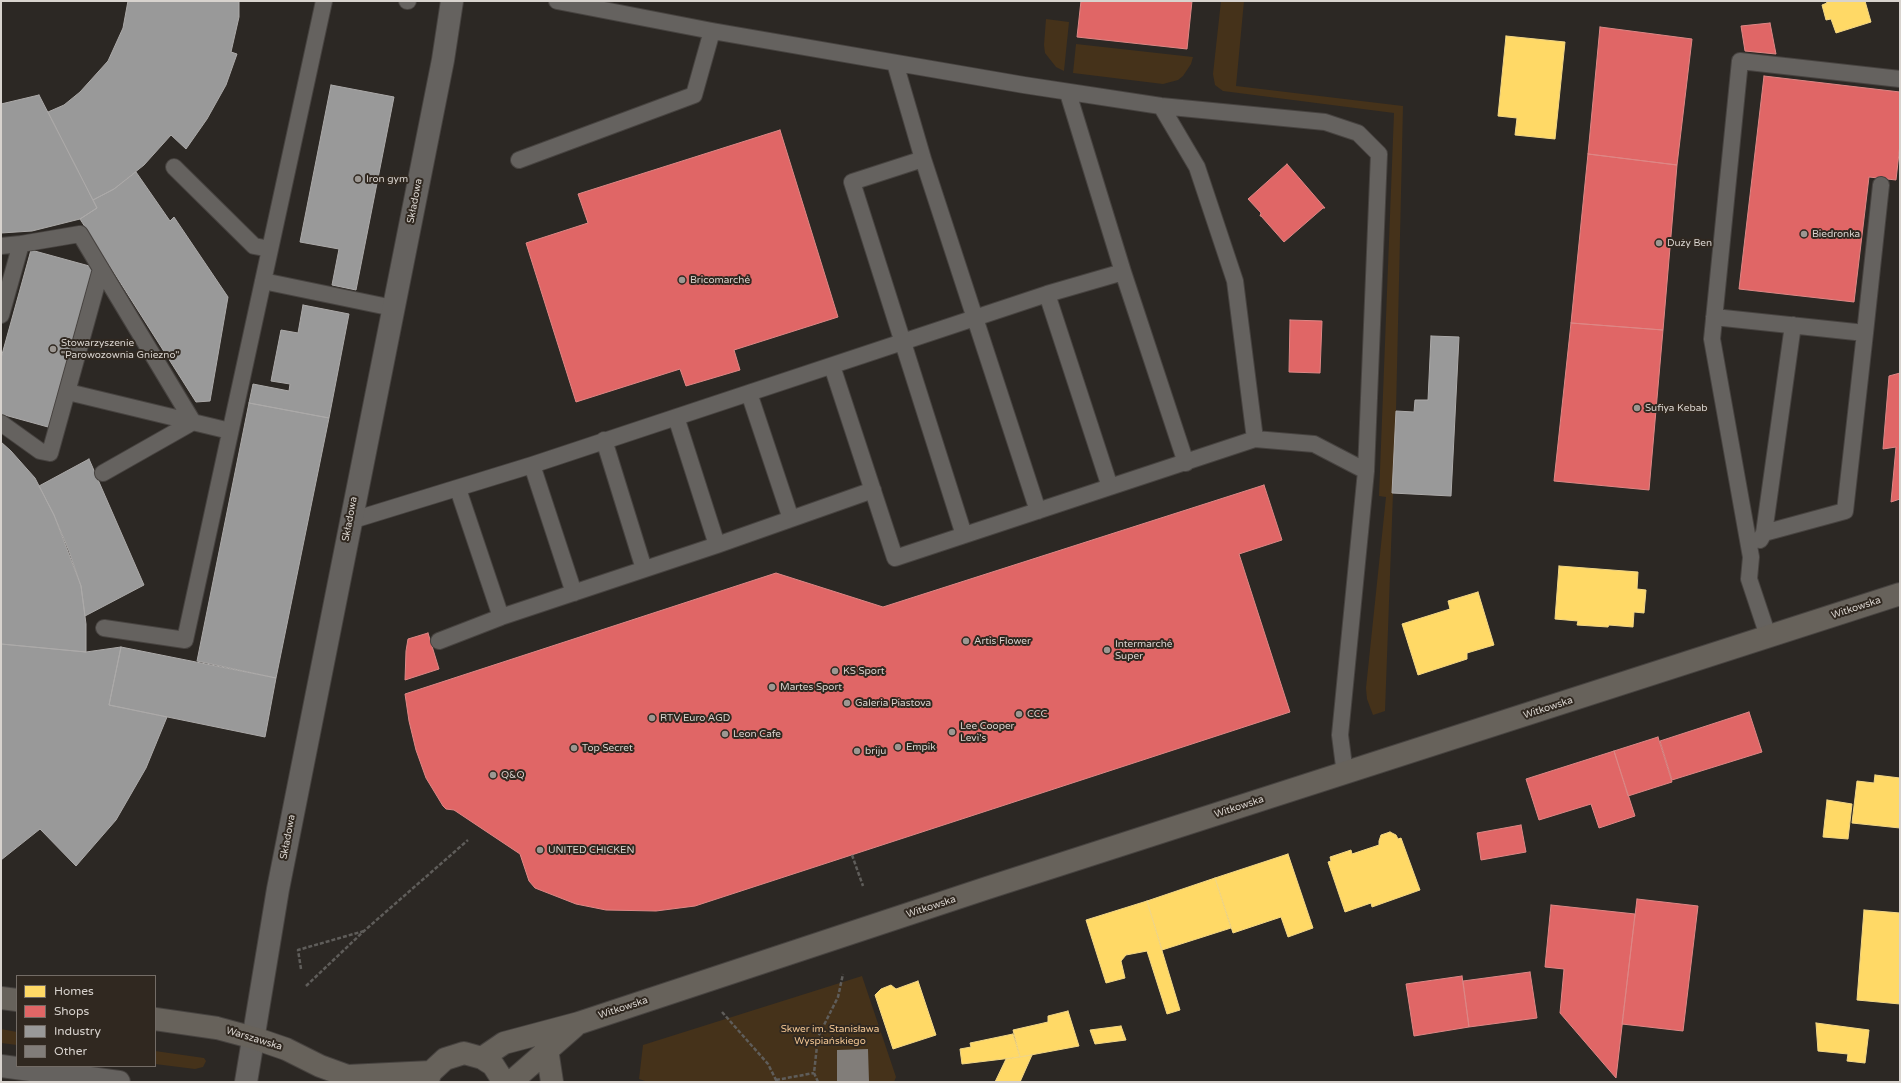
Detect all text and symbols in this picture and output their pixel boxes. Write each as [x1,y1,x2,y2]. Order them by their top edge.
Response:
place label: Iron gym [366,173,408,185]
marker: Iron gym [353,174,363,184]
street label: Składowa [405,178,425,224]
place label: Biedronka [1812,228,1860,240]
marker: Biedronka [1799,229,1809,239]
place label: Duży Ben [1667,237,1712,249]
marker: Duży Ben [1654,238,1664,248]
place label: Bricomarché [690,274,750,286]
marker: Bricomarché [677,275,687,285]
place label: Stowarzyszenie "Parowozownia Gniezno" [61,337,179,360]
marker: Stowarzyszenie "Parowozownia Gniezno" [48,344,58,354]
place label: Sufiya Kebab [1645,402,1708,414]
marker: Sufiya Kebab [1632,403,1642,413]
street label: Składowa [340,496,360,542]
street label: Witkowska [1830,594,1882,622]
place label: Artis Flower [974,635,1031,647]
marker: Artis Flower [961,636,971,646]
place label: Intermarché Super [1115,638,1173,662]
marker: Intermarché Super [1102,645,1112,655]
place label: KS Sport [843,665,885,677]
marker: KS Sport [830,666,840,676]
place label: Martes Sport [780,681,842,693]
marker: Martes Sport [767,682,777,692]
street label: Witkowska [1522,694,1574,722]
place label: Galeria Piastova [855,697,931,709]
marker: Galeria Piastova [842,698,852,708]
place label: CCC [1027,708,1047,720]
marker: CCC [1014,709,1024,719]
place label: RTV Euro AGD [660,712,730,724]
marker: RTV Euro AGD [647,713,657,723]
place label: Lee Cooper Levi's [960,720,1014,744]
marker: Lee Cooper Levi's [947,727,957,737]
place label: Leon Cafe [733,728,781,740]
marker: Leon Cafe [720,729,730,739]
place label: Empik [906,741,936,753]
place label: Top Secret [582,742,633,754]
marker: Empik [893,742,903,752]
marker: Top Secret [569,743,579,753]
place label: briju [865,745,886,757]
marker: briju [852,746,862,756]
place label: Q&Q [501,769,525,781]
marker: Q&Q [488,770,498,780]
street label: Witkowska [1213,793,1265,821]
street label: Składowa [278,814,298,860]
place label: UNITED CHICKEN [548,844,634,856]
marker: UNITED CHICKEN [535,845,545,855]
street label: Witkowska [905,893,957,921]
legend [16,975,156,1067]
text: Homes [54,984,94,998]
street label: Witkowska [597,994,649,1022]
text: Shops [54,1004,89,1018]
park label: Skwer im. Stanisława Wyspiańskiego [781,1023,879,1046]
text: Industry [54,1024,101,1038]
street label: Warszawska [224,1025,284,1053]
text: Other [54,1044,87,1058]

